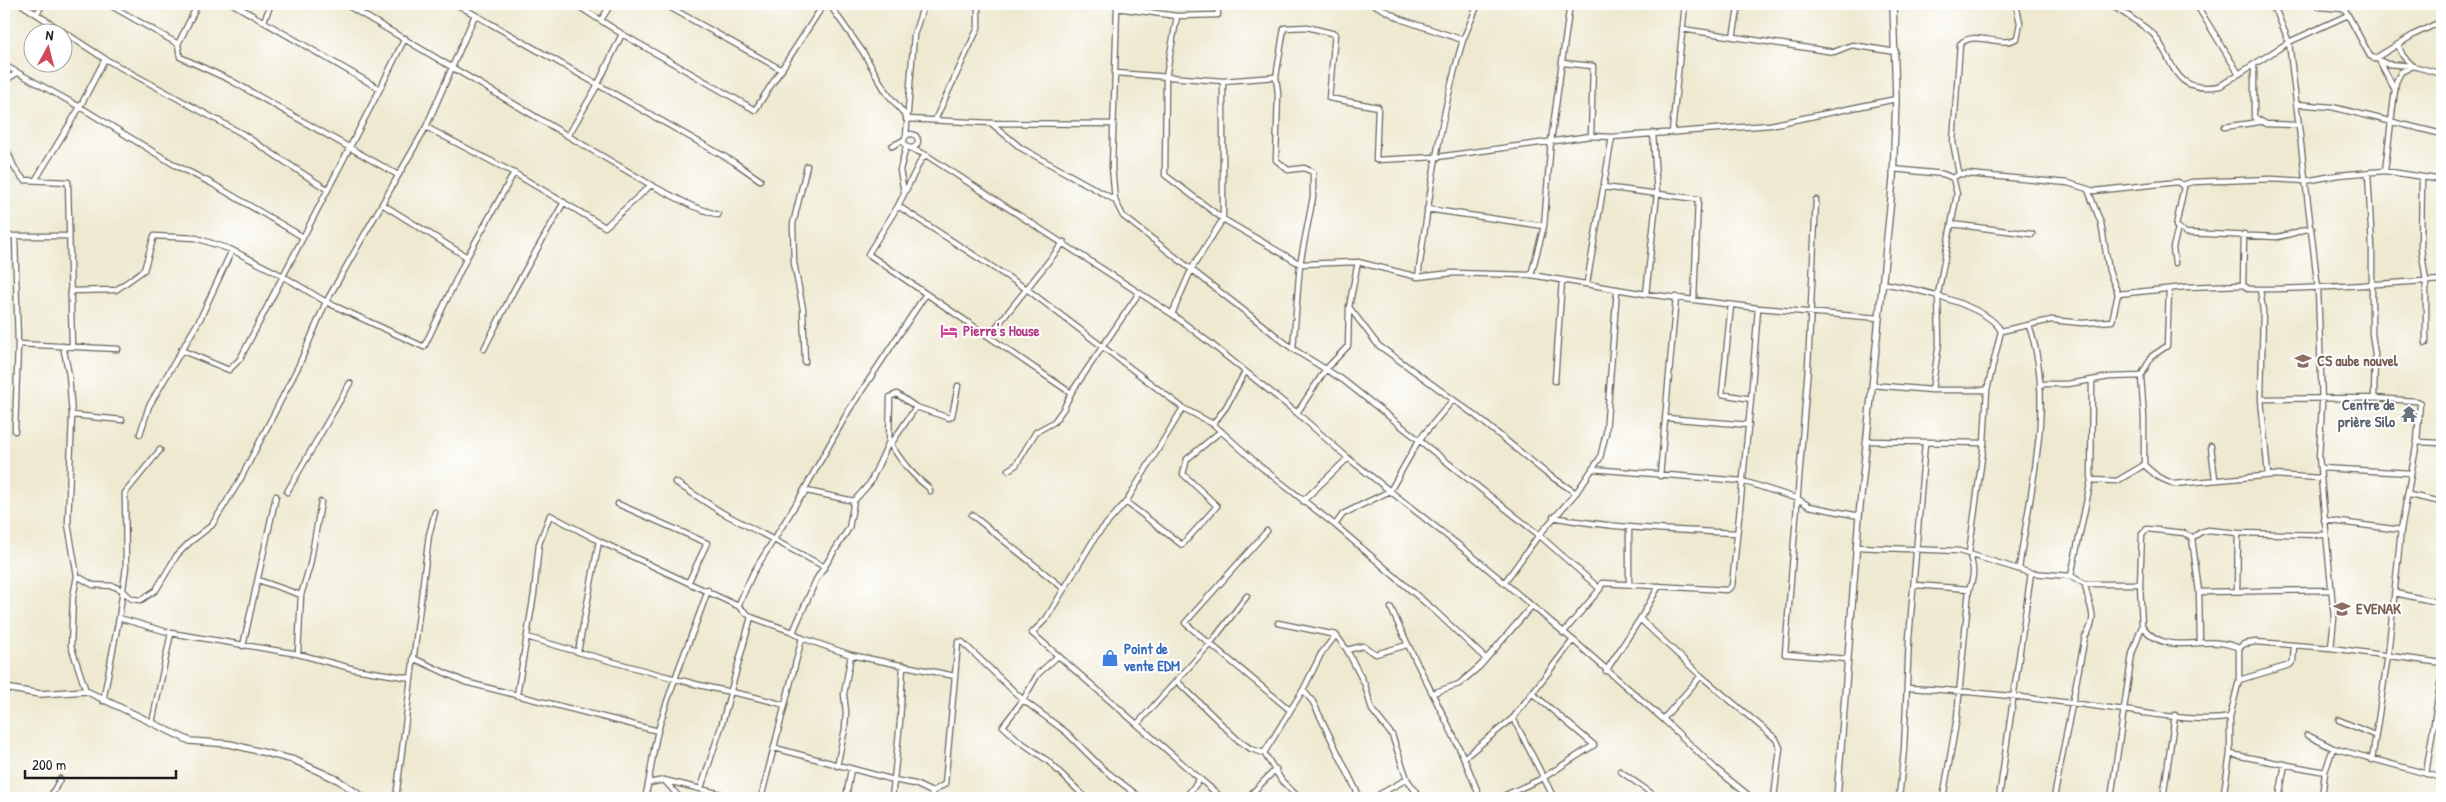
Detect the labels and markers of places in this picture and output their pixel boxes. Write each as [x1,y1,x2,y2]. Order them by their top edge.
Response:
place label: Pierre's House [963,320,1040,341]
hotel icon: Pierre's House [939,321,959,341]
place label: CS aube nouvel [2317,350,2399,371]
school or university icon: CS aube nouvel [2293,351,2313,371]
place label: Centre de prière Silo [2338,394,2395,433]
temple icon: Centre de prière Silo [2399,404,2419,424]
place label: EVENAK [2356,598,2401,619]
school or university icon: EVENAK [2332,599,2352,619]
place label: Point de vente EDM [1123,638,1180,676]
shop icon: Point de vente EDM [1100,648,1120,668]

